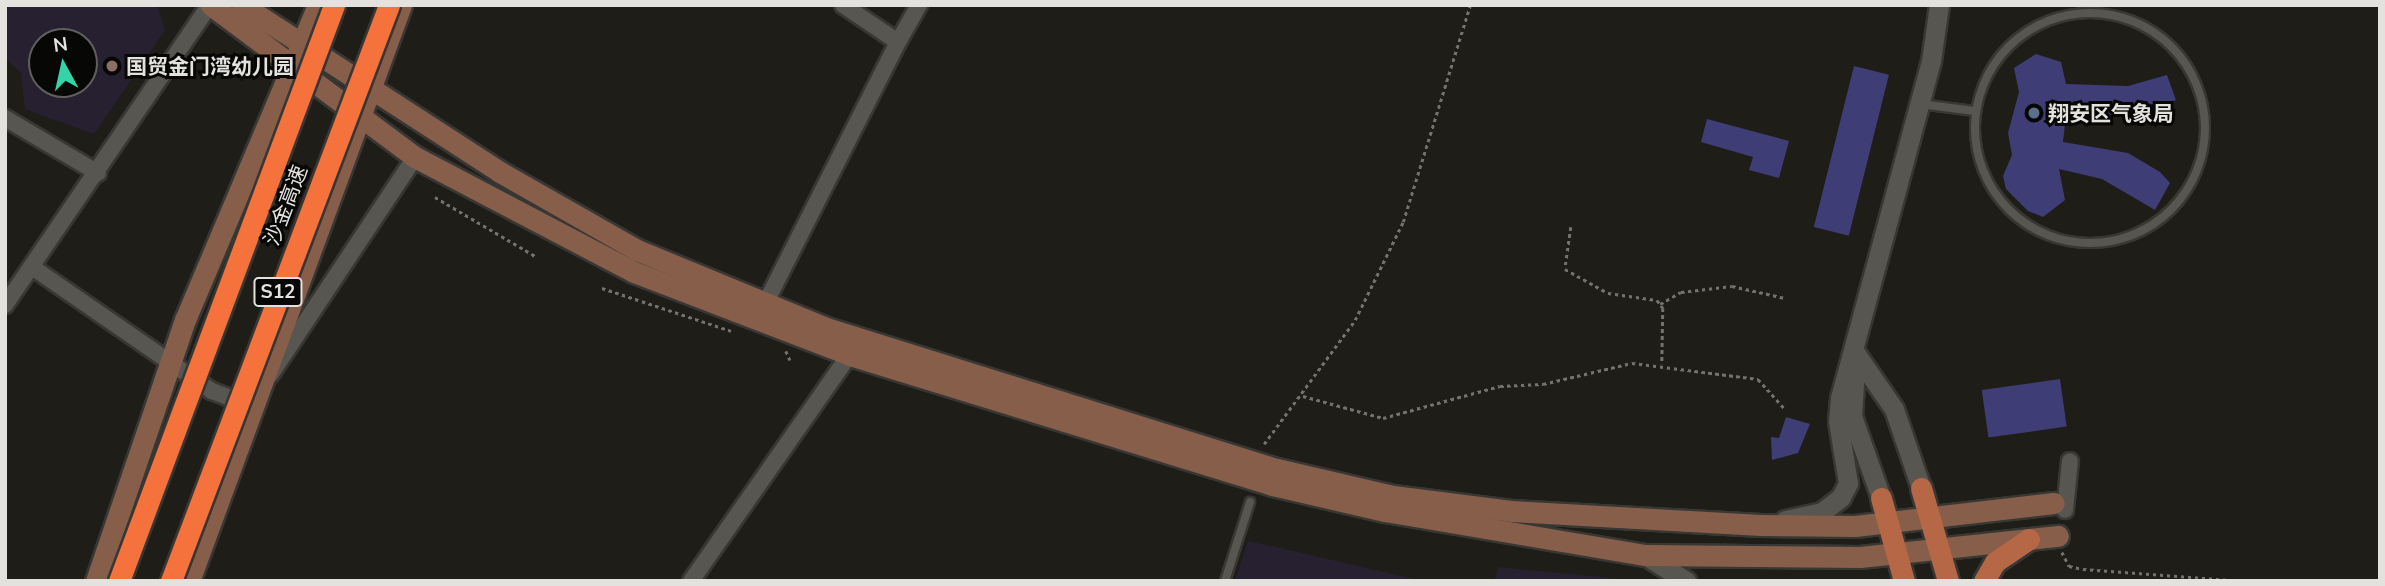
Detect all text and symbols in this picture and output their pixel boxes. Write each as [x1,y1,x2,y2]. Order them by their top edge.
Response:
north arrow [28,28,98,98]
text: N [52,31,69,57]
place label: 国贸金门湾幼儿园 [126,53,294,79]
marker: 国贸金门湾幼儿园 [104,58,120,74]
place label: 翔安区气象局 [2048,100,2174,126]
marker: 翔安区气象局 [2026,105,2042,121]
street label: 沙金高速 [258,161,312,249]
road number: S12 [252,276,304,308]

